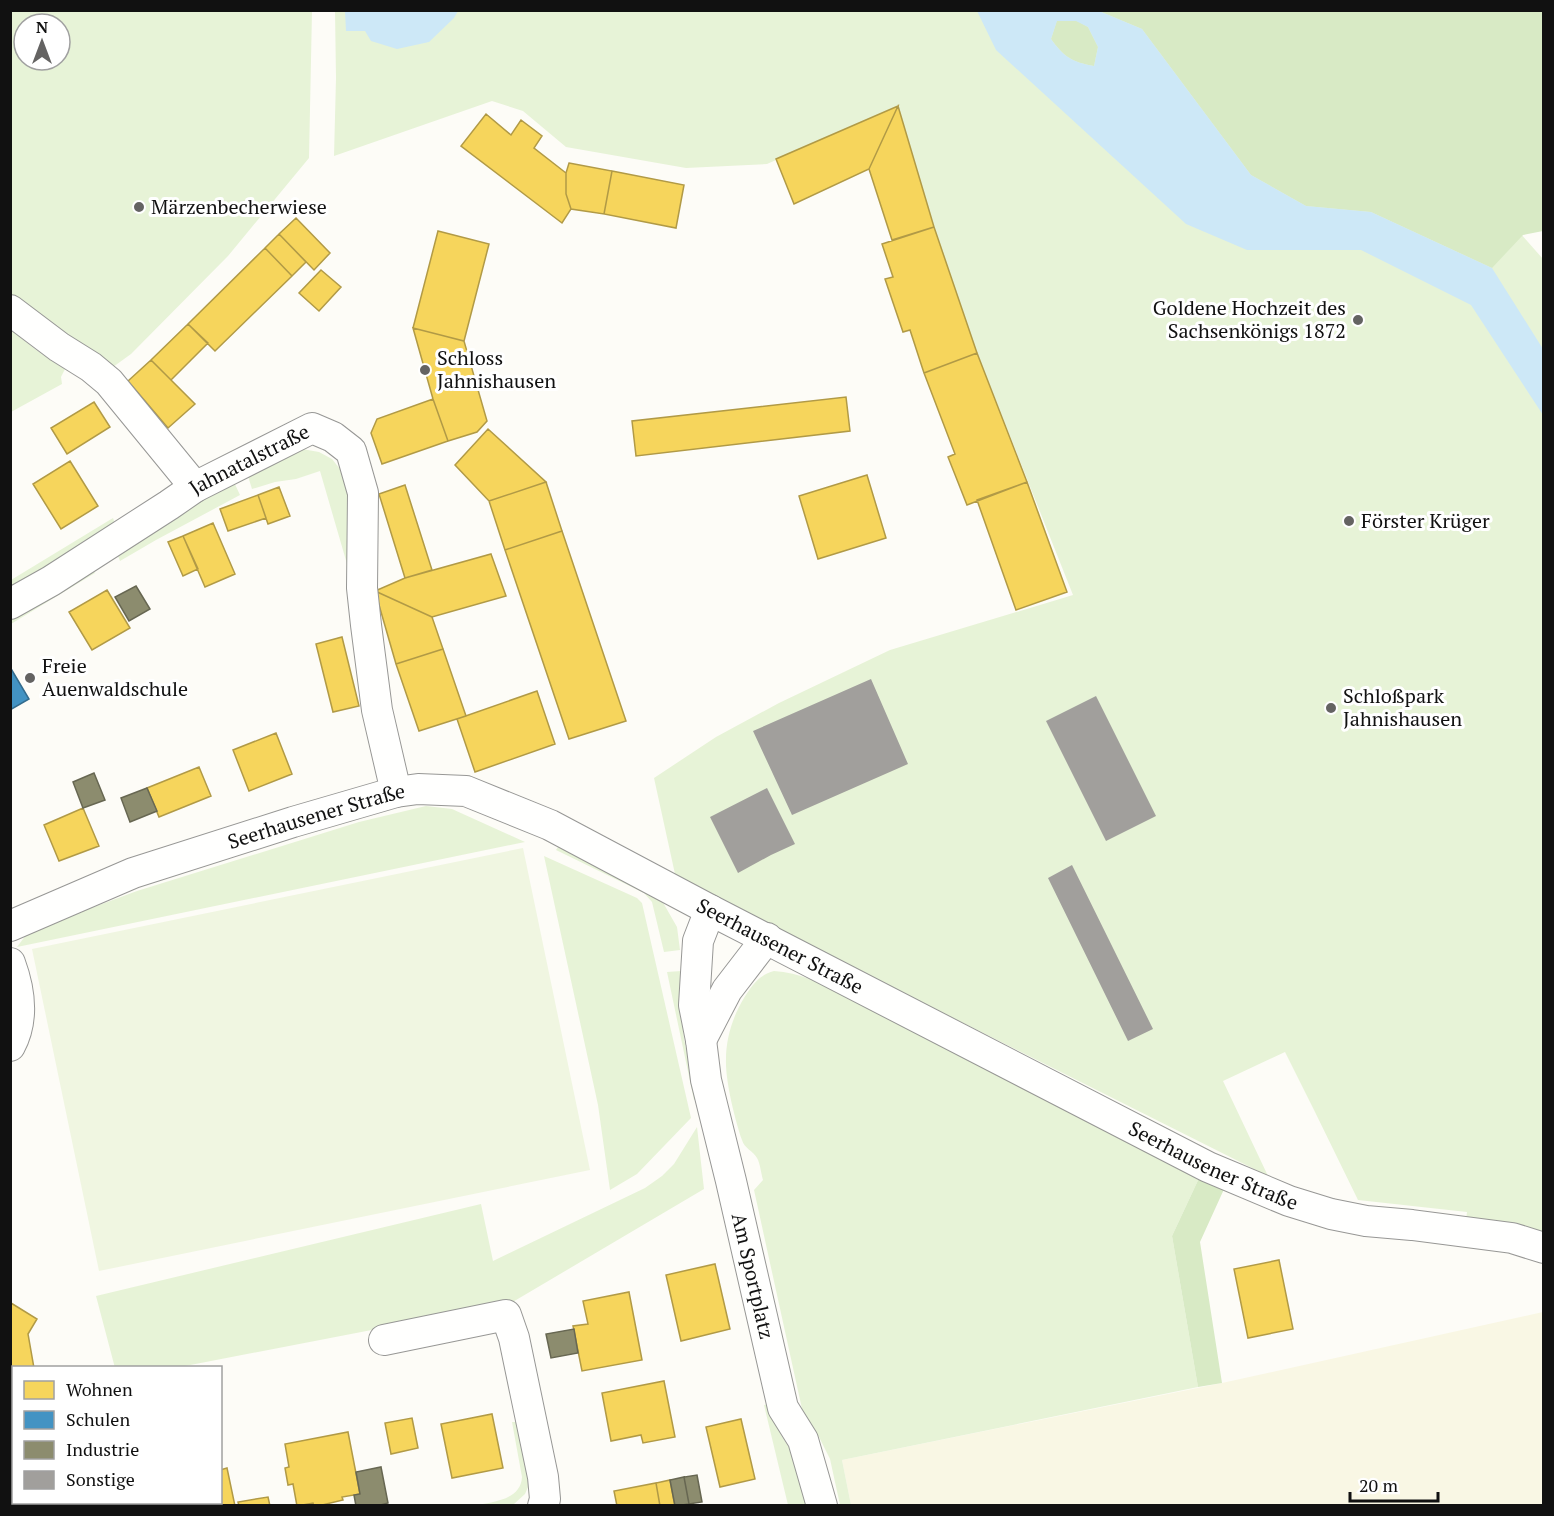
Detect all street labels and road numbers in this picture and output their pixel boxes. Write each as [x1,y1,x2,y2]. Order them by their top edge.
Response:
street label: Jahnatalstraße [183,418,314,500]
street label: Seerhausener Straße [224,777,406,855]
street label: Seerhausener Straße [692,891,868,1000]
street label: Seerhausener Straße [1124,1114,1301,1216]
street label: Am Sportplatz [726,1210,781,1342]

